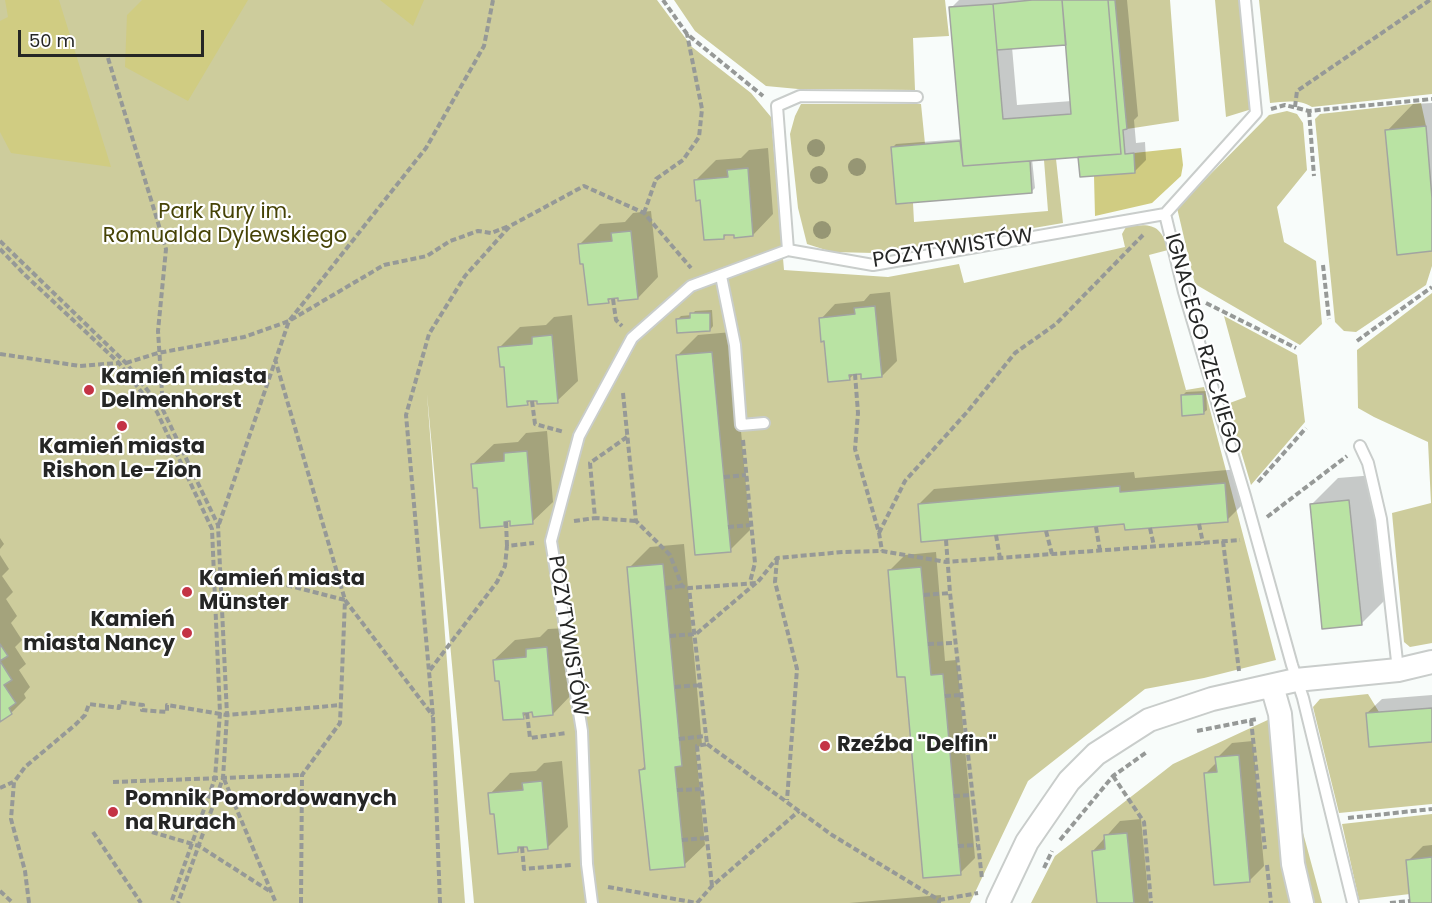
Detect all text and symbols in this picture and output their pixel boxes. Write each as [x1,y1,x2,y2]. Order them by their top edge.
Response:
scale bar [21,18,207,56]
text: 50 m [29,28,75,53]
park label: Park Rury im. Romualda Dylewskiego [103,200,347,250]
street label: POZYTYWISTÓW [871,224,1035,274]
street label: IGNACEGO RZECKIEGO [1158,231,1246,457]
place label: Kamień miasta Delmenhorst [101,365,267,415]
marker: Kamień miasta Delmenhorst [82,383,96,397]
marker: Kamień miasta Rishon Le-Zion [115,419,129,433]
place label: Kamień miasta Rishon Le-Zion [39,435,205,485]
street label: POZYTYWISTÓW [542,554,592,718]
place label: Kamień miasta Münster [199,567,365,617]
marker: Kamień miasta Münster [180,585,194,599]
place label: Kamień miasta Nancy [23,608,175,658]
marker: Kamień miasta Nancy [180,626,194,640]
place label: Rzeźba "Delfin" [837,733,997,759]
marker: Rzeźba "Delfin" [818,739,832,753]
place label: Pomnik Pomordowanych na Rurach [125,787,397,837]
marker: Pomnik Pomordowanych na Rurach [106,805,120,819]

